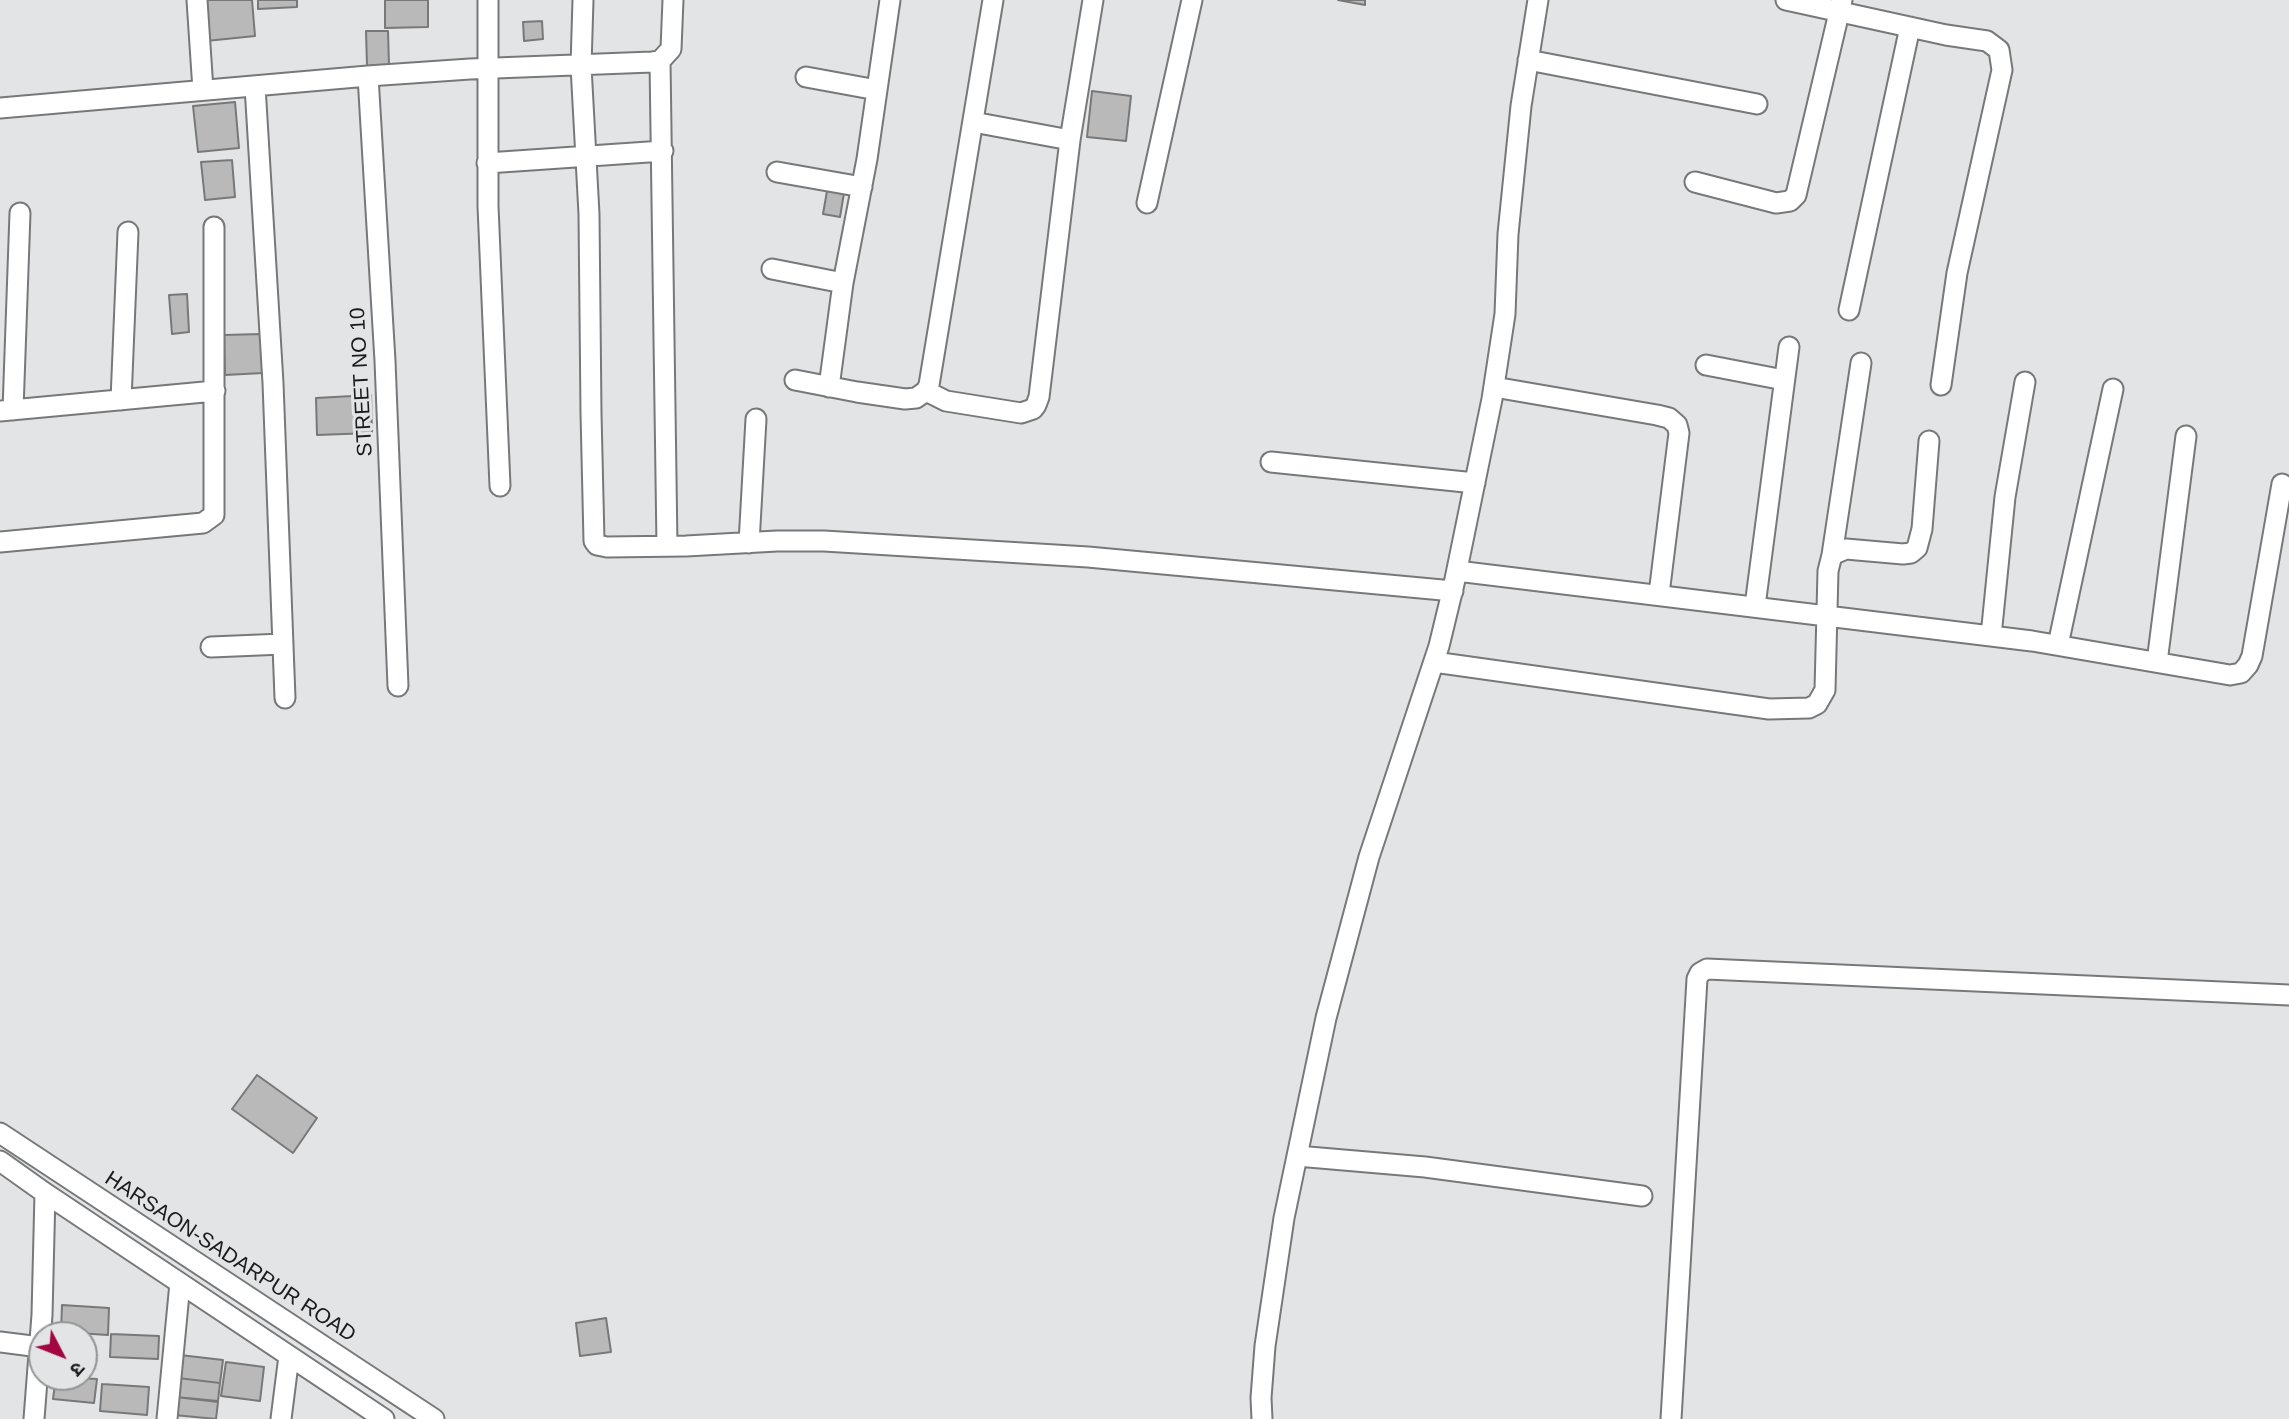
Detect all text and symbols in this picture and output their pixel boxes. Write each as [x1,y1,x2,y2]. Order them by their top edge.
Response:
street label: STREET NO 10 [346,307,378,457]
street label: HARSAON-SADARPUR ROAD [100,1166,360,1348]
north arrow [28,1321,98,1391]
text: उ [66,1358,89,1380]

